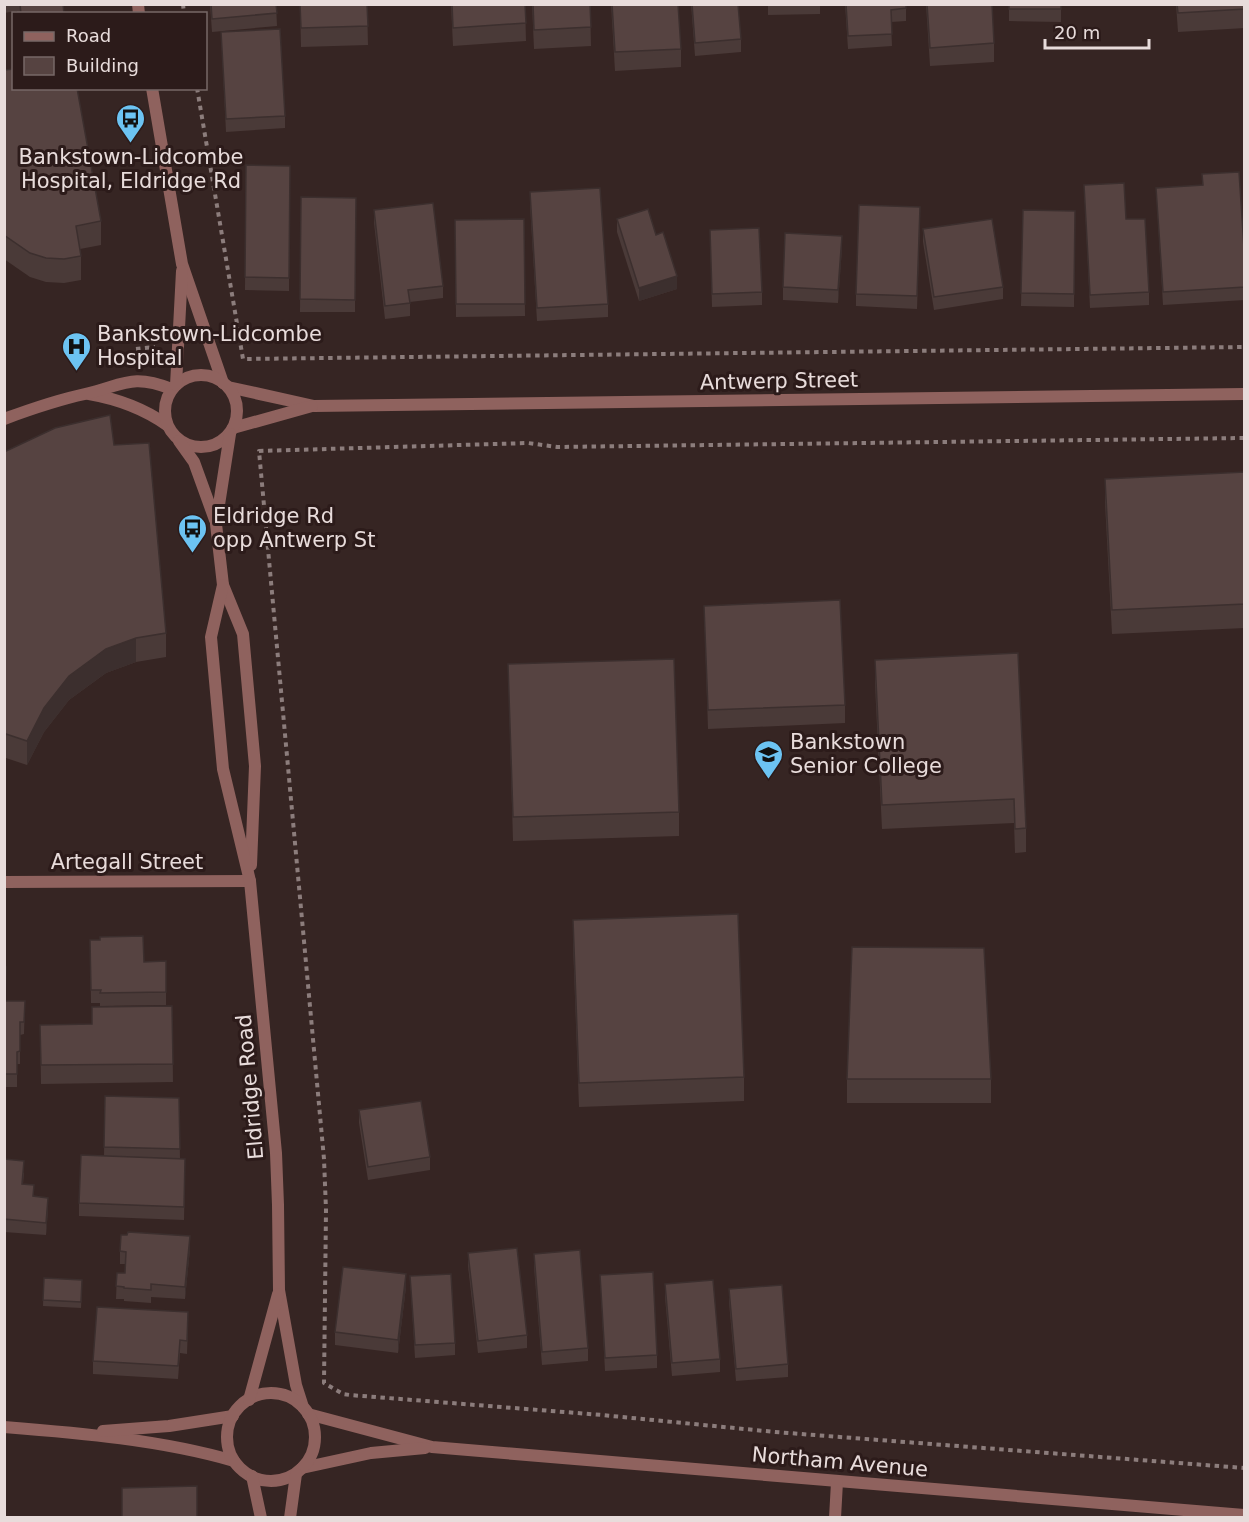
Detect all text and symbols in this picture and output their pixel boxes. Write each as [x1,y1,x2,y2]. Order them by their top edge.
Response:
legend [12,12,207,90]
scale bar [1045,12,1148,50]
text: 20 m [1054,22,1100,43]
text: Road [66,25,111,46]
text: Building [66,55,139,76]
bus stop icon: Bankstown-Lidcombe Hospital, Eldridge Rd [115,102,147,144]
place label: Bankstown-Lidcombe Hospital, Eldridge Rd [19,145,243,193]
place label: Bankstown-Lidcombe Hospital [97,322,322,370]
hospital icon: Bankstown-Lidcombe Hospital [60,330,92,372]
street label: Antwerp Street [700,368,858,394]
place label: Eldridge Rd opp Antwerp St [213,504,375,552]
bus stop icon: Eldridge Rd opp Antwerp St [176,512,208,554]
place label: Bankstown Senior College [790,730,942,778]
school or university icon: Bankstown Senior College [753,738,785,780]
street label: Artegall Street [51,850,203,874]
street label: Eldridge Road [232,1013,268,1161]
street label: Northam Avenue [751,1442,929,1482]

